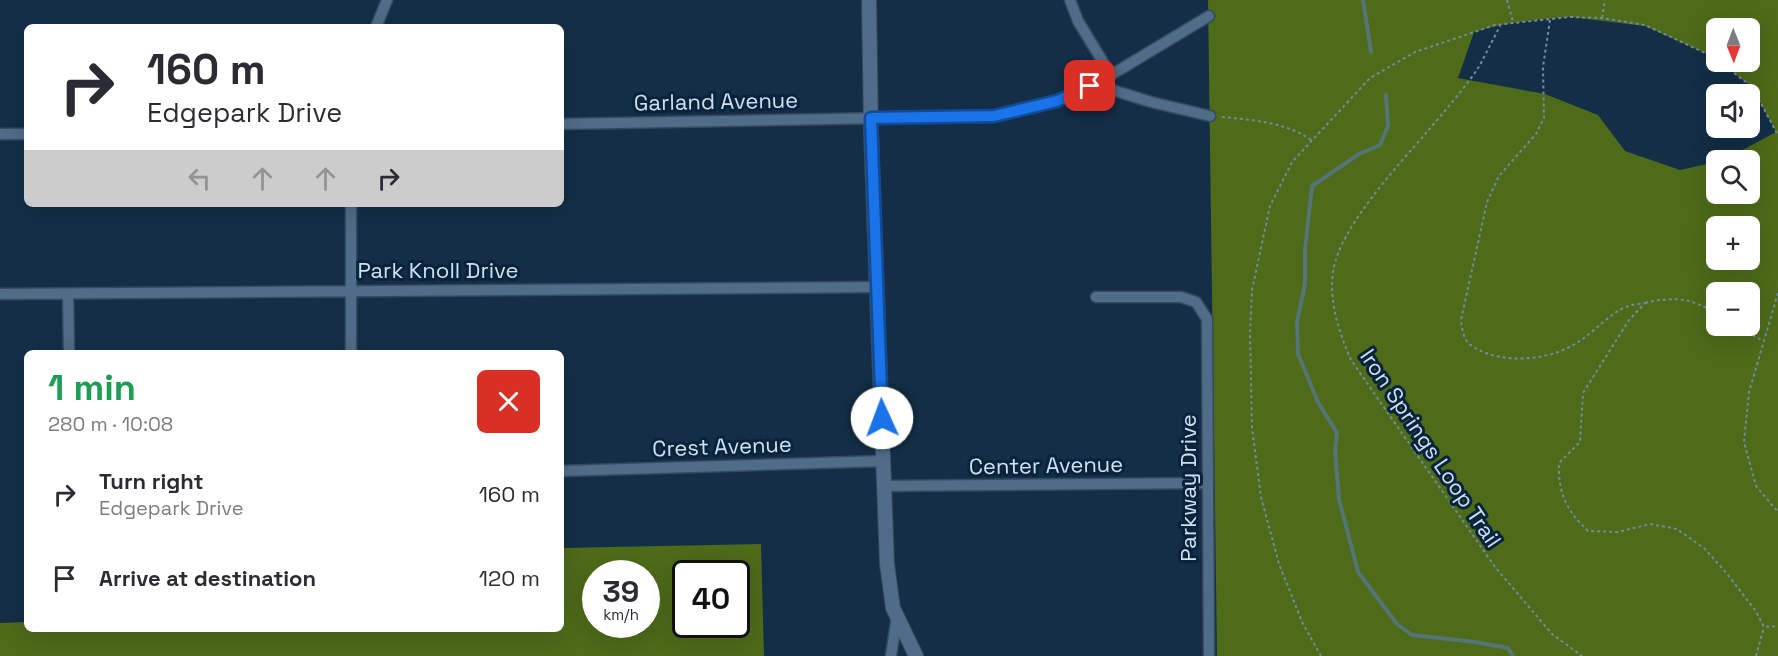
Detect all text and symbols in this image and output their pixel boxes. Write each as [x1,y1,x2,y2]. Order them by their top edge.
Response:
north arrow [1706,18,1760,72]
map controls [1706,18,1760,336]
text: 160 m [147,43,266,96]
icon: right [48,48,126,126]
pin [1064,60,1115,111]
icon: arrive [1073,69,1106,102]
button: sound [1706,84,1760,138]
street label: Garland Avenue [634,86,798,116]
text: Edgepark Drive [147,95,342,130]
button: search [1706,150,1760,204]
icon: left [183,162,216,195]
icon: ahead [246,162,279,195]
icon: ahead [309,162,342,195]
icon: right [372,162,405,195]
button: + [1706,216,1760,270]
street label: Park Knoll Drive [357,256,519,284]
button: − [1706,282,1760,336]
street label: Iron Springs Loop Trail [1354,344,1508,552]
text: 1 min [48,365,136,411]
button: close [477,370,540,433]
position arrow [850,386,914,450]
text: 280 m · 10:08 [48,411,173,437]
street label: Parkway Drive [1174,414,1202,562]
street label: Crest Avenue [652,430,792,462]
street label: Center Avenue [969,450,1123,480]
text: Turn right [99,467,204,495]
icon: right [48,478,81,511]
text: 160 m [479,480,540,508]
text: Edgepark Drive [99,495,244,521]
speed limit sign: 40 [672,560,750,638]
icon: arrive [48,562,81,595]
text: Arrive at destination [99,564,316,592]
text: 120 m [479,564,540,592]
text: 39 [603,572,639,611]
text: km/h [603,605,639,624]

